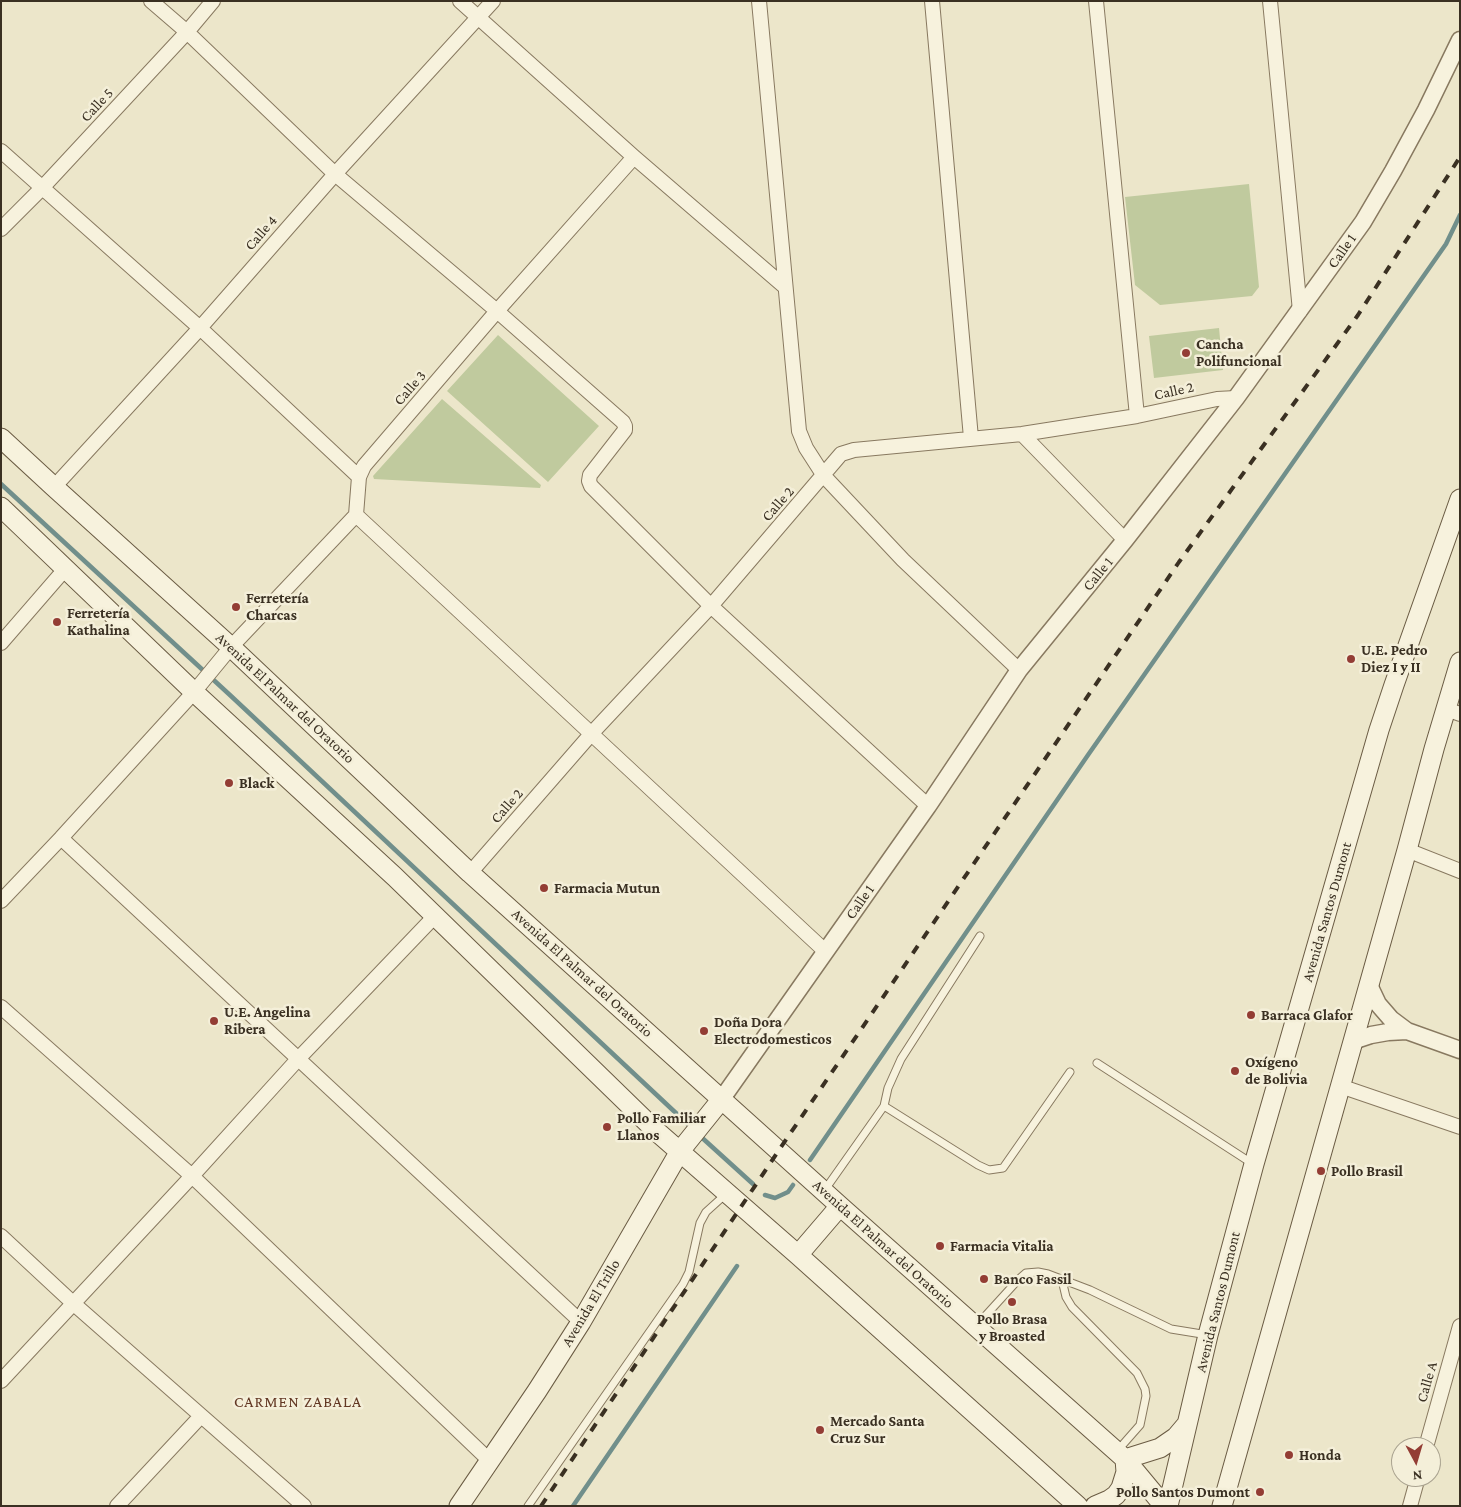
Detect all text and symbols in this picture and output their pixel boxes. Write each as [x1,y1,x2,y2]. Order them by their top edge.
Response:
street label: Calle 5 [77,84,117,126]
street label: Calle 4 [241,212,281,254]
street label: Calle 1 [1324,230,1360,272]
place label: Cancha Polifuncional [1196,335,1282,370]
marker: Cancha Polifuncional [1180,347,1192,359]
street label: Calle 3 [390,367,430,409]
street label: Calle 2 [1152,378,1196,404]
street label: Calle 2 [758,483,798,525]
street label: Calle 1 [1079,554,1117,594]
place label: Ferretería Charcas [246,589,309,624]
marker: Ferretería Charcas [230,601,242,613]
place label: Ferretería Kathalina [67,604,130,639]
marker: Ferretería Kathalina [51,616,63,628]
street label: Avenida El Palmar del Oratorio [212,629,358,767]
place label: U.E. Pedro Diez I y II [1361,641,1427,676]
marker: U.E. Pedro Diez I y II [1345,653,1357,665]
place label: Black [239,774,274,792]
marker: Black [223,777,235,789]
street label: Calle 2 [487,785,527,827]
street label: Avenida Santos Dumont [1298,840,1356,984]
place label: Farmacia Mutun [554,879,660,897]
street label: Calle 1 [842,881,878,923]
marker: Farmacia Mutun [538,882,550,894]
street label: Avenida El Palmar del Oratorio [508,905,656,1041]
place label: U.E. Angelina Ribera [224,1003,310,1038]
place label: Barraca Glafor [1261,1006,1353,1024]
marker: Barraca Glafor [1245,1009,1257,1021]
place label: Doña Dora Electrodomesticos [714,1013,832,1048]
marker: U.E. Angelina Ribera [208,1015,220,1027]
marker: Doña Dora Electrodomesticos [698,1025,710,1037]
place label: Oxígeno de Bolivia [1245,1053,1307,1088]
marker: Oxígeno de Bolivia [1229,1065,1241,1077]
place label: Pollo Familiar Llanos [617,1109,706,1144]
marker: Pollo Familiar Llanos [601,1121,613,1133]
place label: Pollo Brasil [1331,1162,1403,1180]
marker: Pollo Brasil [1315,1165,1327,1177]
street label: Avenida El Palmar del Oratorio [809,1176,957,1312]
street label: Avenida Santos Dumont [1192,1230,1244,1374]
place label: Farmacia Vitalia [950,1237,1054,1255]
marker: Farmacia Vitalia [934,1240,946,1252]
street label: Avenida El Trillo [558,1256,624,1350]
place label: Banco Fassil [994,1270,1072,1288]
marker: Banco Fassil [978,1273,990,1285]
marker: Pollo Brasa y Broasted [1006,1296,1018,1308]
place label: Pollo Brasa y Broasted [977,1310,1047,1345]
street label: Calle A [1413,1360,1441,1404]
district label: CARMEN ZABALA [232,1392,364,1412]
place label: Mercado Santa Cruz Sur [830,1412,925,1447]
marker: Mercado Santa Cruz Sur [814,1424,826,1436]
north arrow [1391,1437,1441,1487]
place label: Honda [1299,1446,1341,1464]
marker: Honda [1283,1449,1295,1461]
text: N [1412,1467,1423,1484]
place label: Pollo Santos Dumont [1116,1483,1250,1501]
marker: Pollo Santos Dumont [1254,1486,1266,1498]

